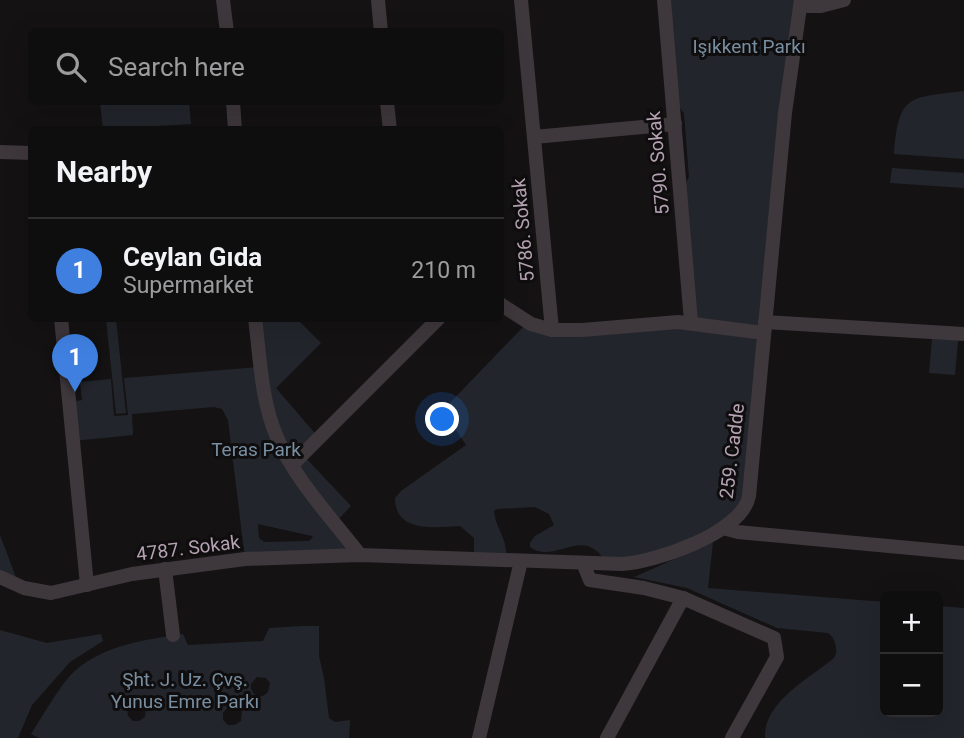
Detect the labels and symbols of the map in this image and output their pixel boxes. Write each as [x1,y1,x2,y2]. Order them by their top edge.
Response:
park label: Işıkkent Parkı [692,35,806,58]
street label: 5790. Sokak [642,110,674,216]
street label: 5786. Sokak [507,177,539,283]
pin: 1 [52,334,98,392]
your location [425,402,459,436]
street label: 259. Cadde [715,402,749,500]
park label: Teras Park [211,438,301,461]
street label: 4787. Sokak [135,530,241,566]
park label: Şht. J. Uz. Çvş. Yunus Emre Parkı [111,668,259,713]

